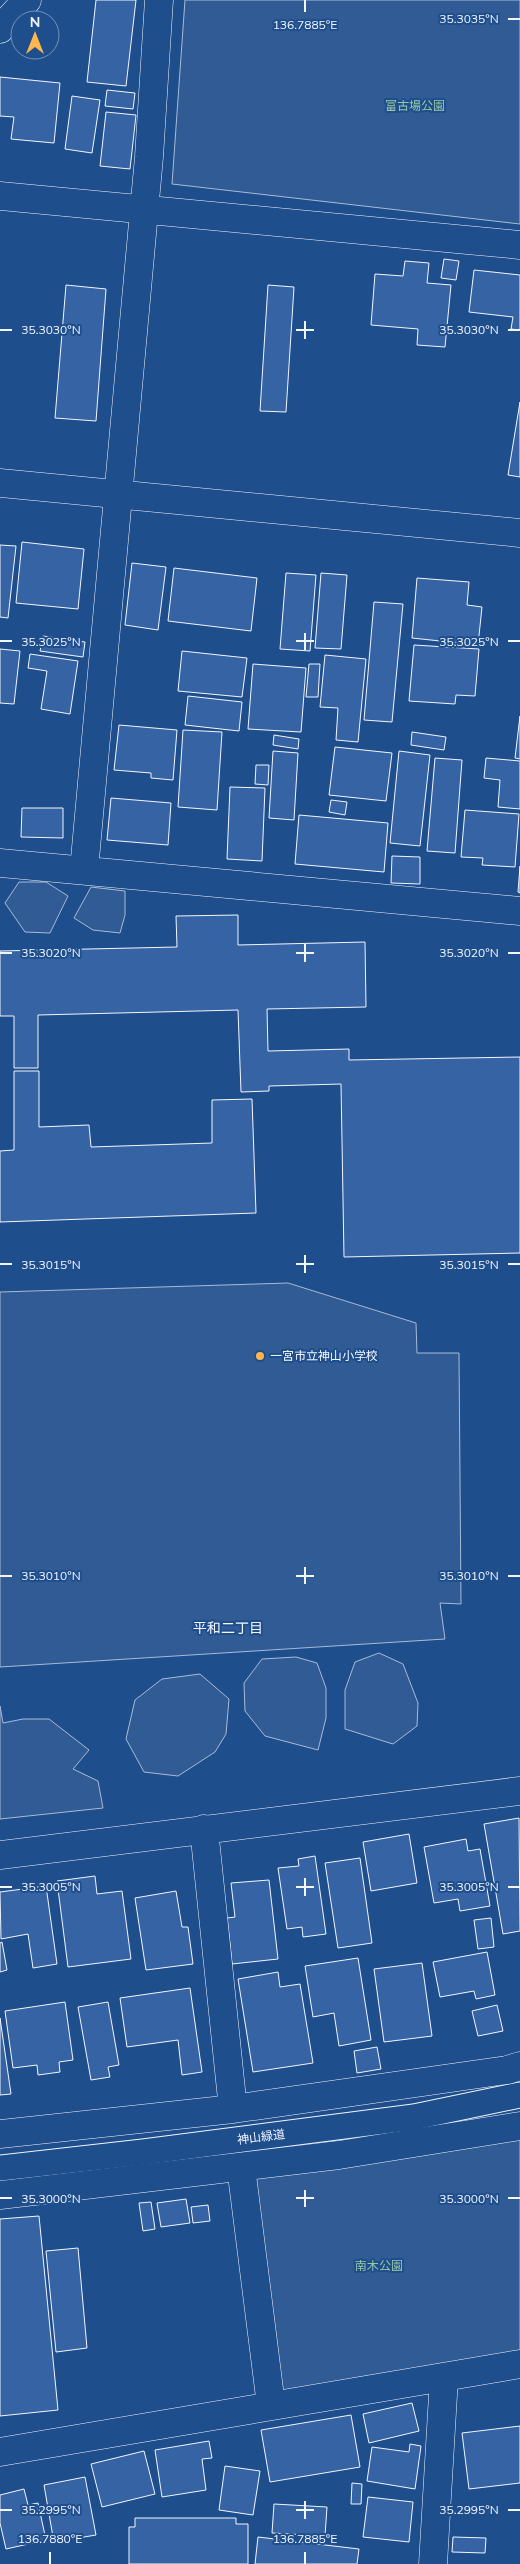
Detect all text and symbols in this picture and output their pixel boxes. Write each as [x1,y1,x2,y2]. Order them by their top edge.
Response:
north arrow [10,10,60,60]
text: 35.3035°N [439,11,499,26]
text: N [30,13,40,31]
text: 136.7885°E [273,17,337,32]
park label: 富古場公園 [385,98,445,113]
text: 35.3030°N [21,322,81,337]
text: 35.3030°N [439,322,499,337]
text: 35.3025°N [21,634,81,649]
text: 35.3025°N [439,634,499,649]
text: 35.3020°N [21,945,81,960]
text: 35.3020°N [439,945,499,960]
text: 35.3015°N [21,1257,81,1272]
text: 35.3015°N [439,1257,499,1272]
place label: 一宮市立神山小学校 [270,1348,378,1363]
marker: 一宮市立神山小学校 [254,1350,266,1362]
text: 35.3010°N [21,1568,81,1583]
text: 35.3010°N [439,1568,499,1583]
district label: 平和二丁目 [193,1619,263,1637]
text: 35.3005°N [21,1879,81,1894]
text: 35.3005°N [439,1879,499,1894]
street label: 神山緑道 [236,2126,286,2147]
text: 35.3000°N [21,2191,81,2206]
text: 35.3000°N [439,2191,499,2206]
park label: 南木公園 [355,2258,403,2273]
text: 35.2995°N [21,2502,81,2517]
text: 35.2995°N [439,2502,499,2517]
text: 136.7880°E [18,2531,82,2546]
text: 136.7885°E [273,2531,337,2546]

